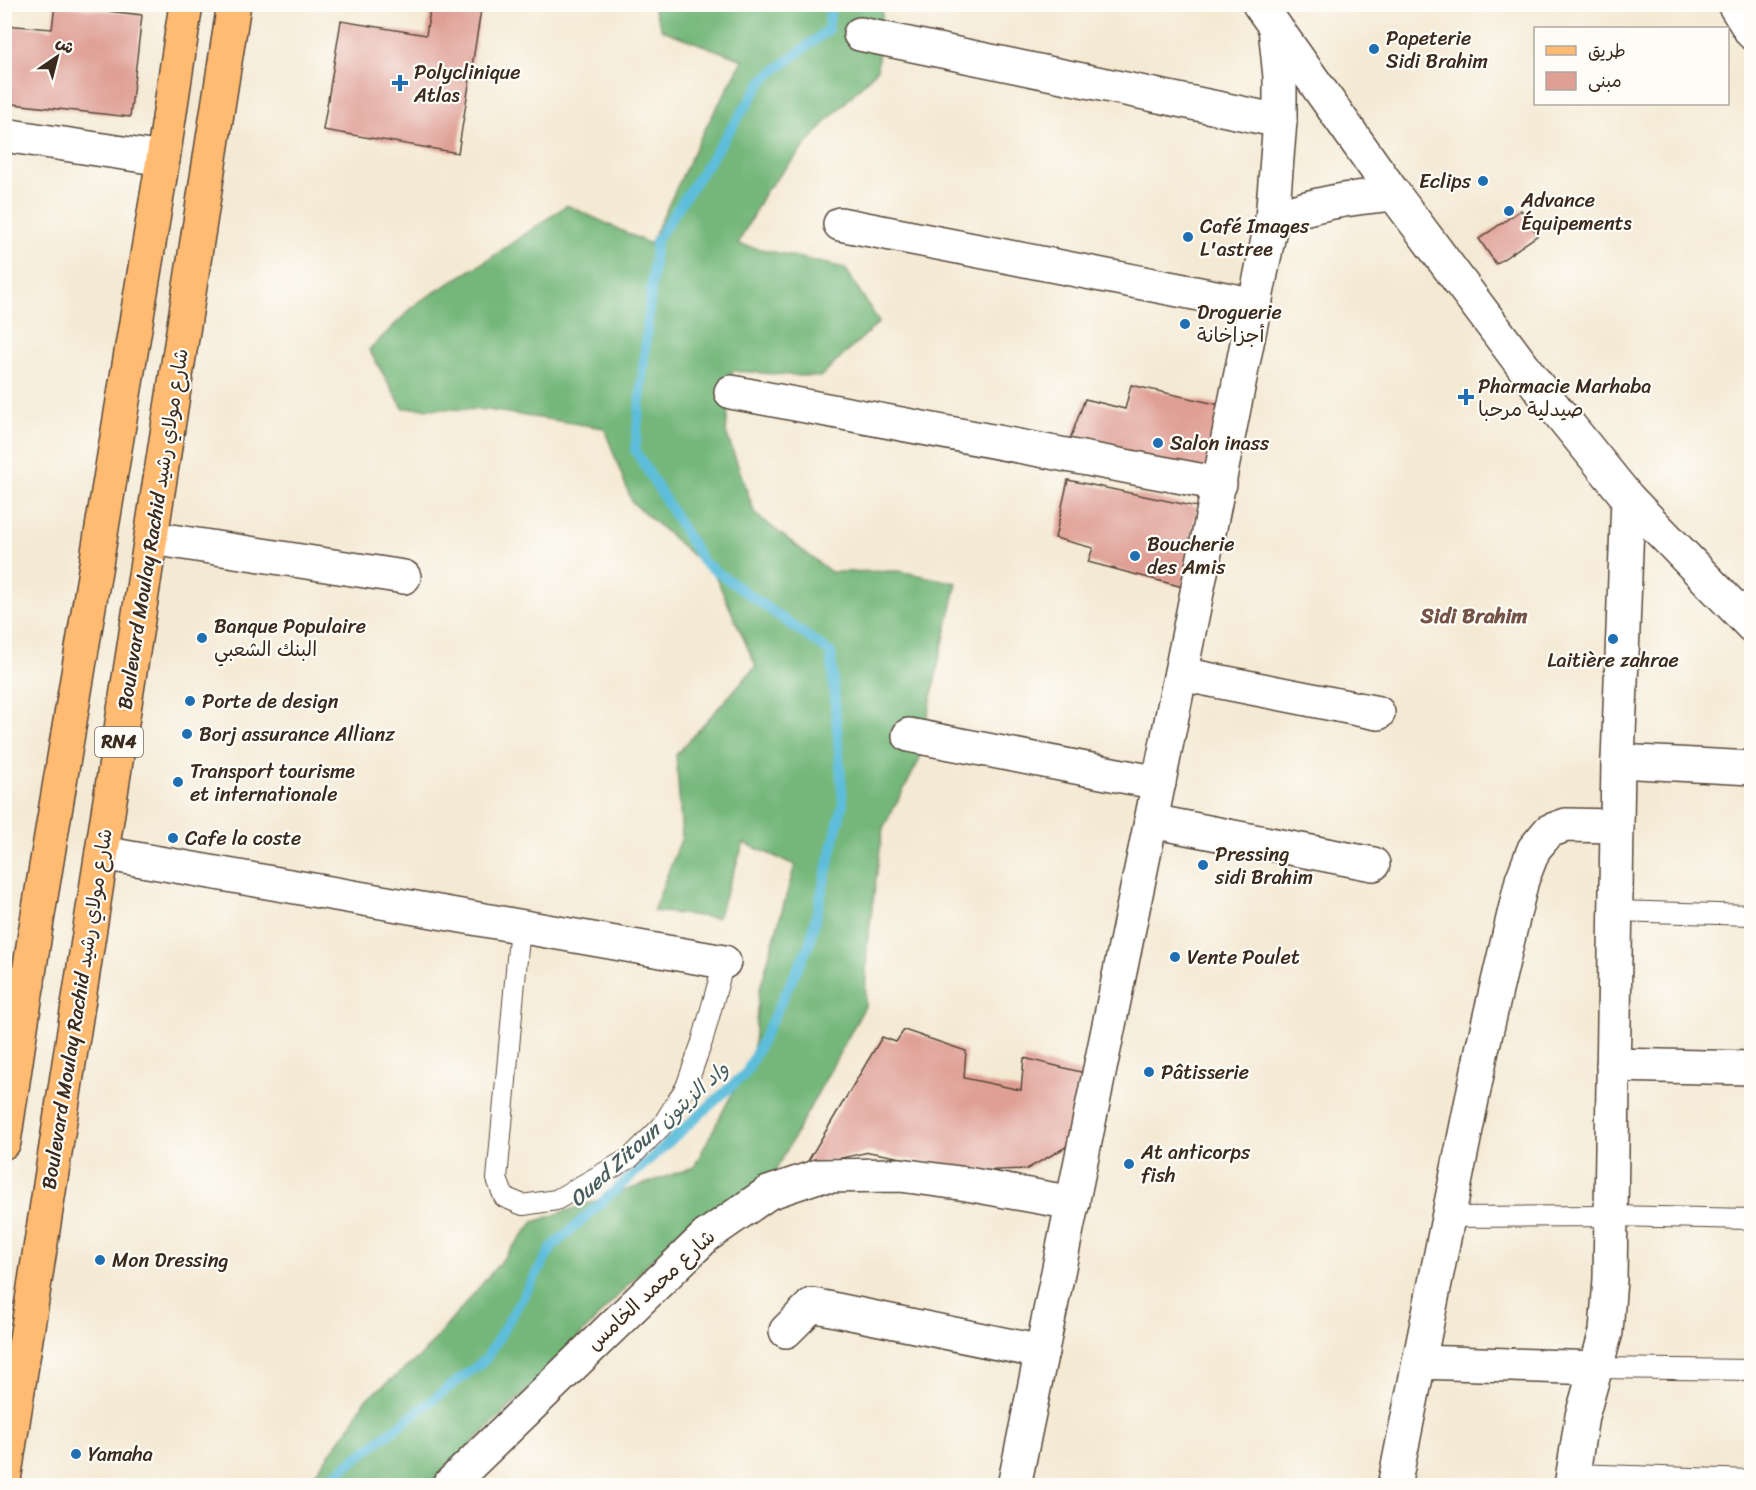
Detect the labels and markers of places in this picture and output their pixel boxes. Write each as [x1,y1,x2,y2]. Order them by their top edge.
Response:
place label: Papeterie Sidi Brahim [1386,21,1488,79]
marker: Papeterie Sidi Brahim [1367,42,1381,56]
place label: Polyclinique Atlas [413,55,521,113]
marker: Polyclinique Atlas [391,74,409,92]
place label: Eclips [1419,164,1472,199]
marker: Eclips [1476,174,1490,188]
place label: Advance Équipements [1520,183,1632,241]
marker: Advance Équipements [1502,204,1516,218]
place label: Café Images L'astree [1200,209,1310,267]
marker: Café Images L'astree [1181,230,1195,244]
place label: Droguerie أجزاخانة [1197,295,1282,353]
marker: Droguerie أجزاخانة [1178,317,1192,331]
place label: Pharmacie Marhaba صيدلية مرحبا [1478,369,1651,427]
marker: Pharmacie Marhaba صيدلية مرحبا [1459,390,1473,404]
place label: Salon inass [1170,426,1270,461]
marker: Salon inass [1151,436,1165,450]
place label: Boucherie des Amis [1147,527,1235,585]
marker: Boucherie des Amis [1128,549,1142,563]
place label: Banque Populaire البنك الشعبي [214,609,366,667]
marker: Banque Populaire البنك الشعبي [195,631,209,645]
marker: Laitière zahrae [1606,632,1620,646]
place label: Laitière zahrae [1547,643,1679,678]
place label: Porte de design [202,684,339,719]
marker: Porte de design [183,694,197,708]
place label: Borj assurance Allianz [199,717,395,752]
marker: Borj assurance Allianz [180,727,194,741]
place label: Transport tourisme et internationale [190,754,355,812]
marker: Transport tourisme et internationale [171,775,185,789]
place label: Cafe la coste [185,821,301,856]
marker: Cafe la coste [166,831,180,845]
place label: Pressing sidi Brahim [1214,837,1313,895]
marker: Pressing sidi Brahim [1196,858,1210,872]
place label: Vente Poulet [1187,940,1300,975]
marker: Vente Poulet [1168,950,1182,964]
place label: Pâtisserie [1161,1055,1249,1090]
marker: Pâtisserie [1142,1065,1156,1079]
place label: At anticorps fish [1140,1135,1251,1193]
marker: At anticorps fish [1122,1157,1136,1171]
place label: Mon Dressing [112,1243,229,1278]
marker: Mon Dressing [93,1253,107,1267]
place label: Yamaha [88,1437,153,1472]
marker: Yamaha [69,1447,83,1461]

